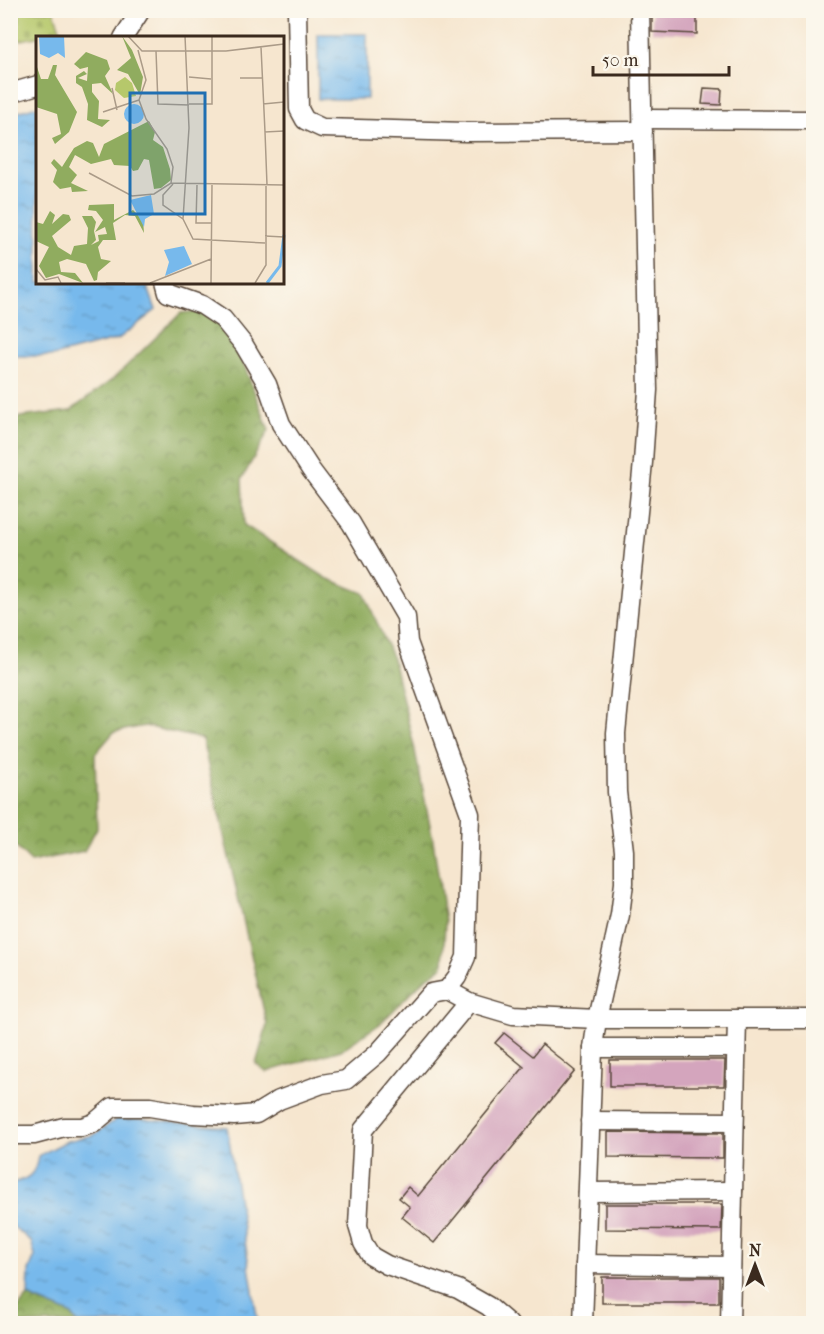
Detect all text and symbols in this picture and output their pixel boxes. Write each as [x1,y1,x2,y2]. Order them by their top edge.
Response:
inset map [36,36,284,284]
scale bar [593,39,730,77]
text: 50 m [602,50,639,71]
north arrow [725,1235,785,1295]
text: N [749,1241,762,1260]

